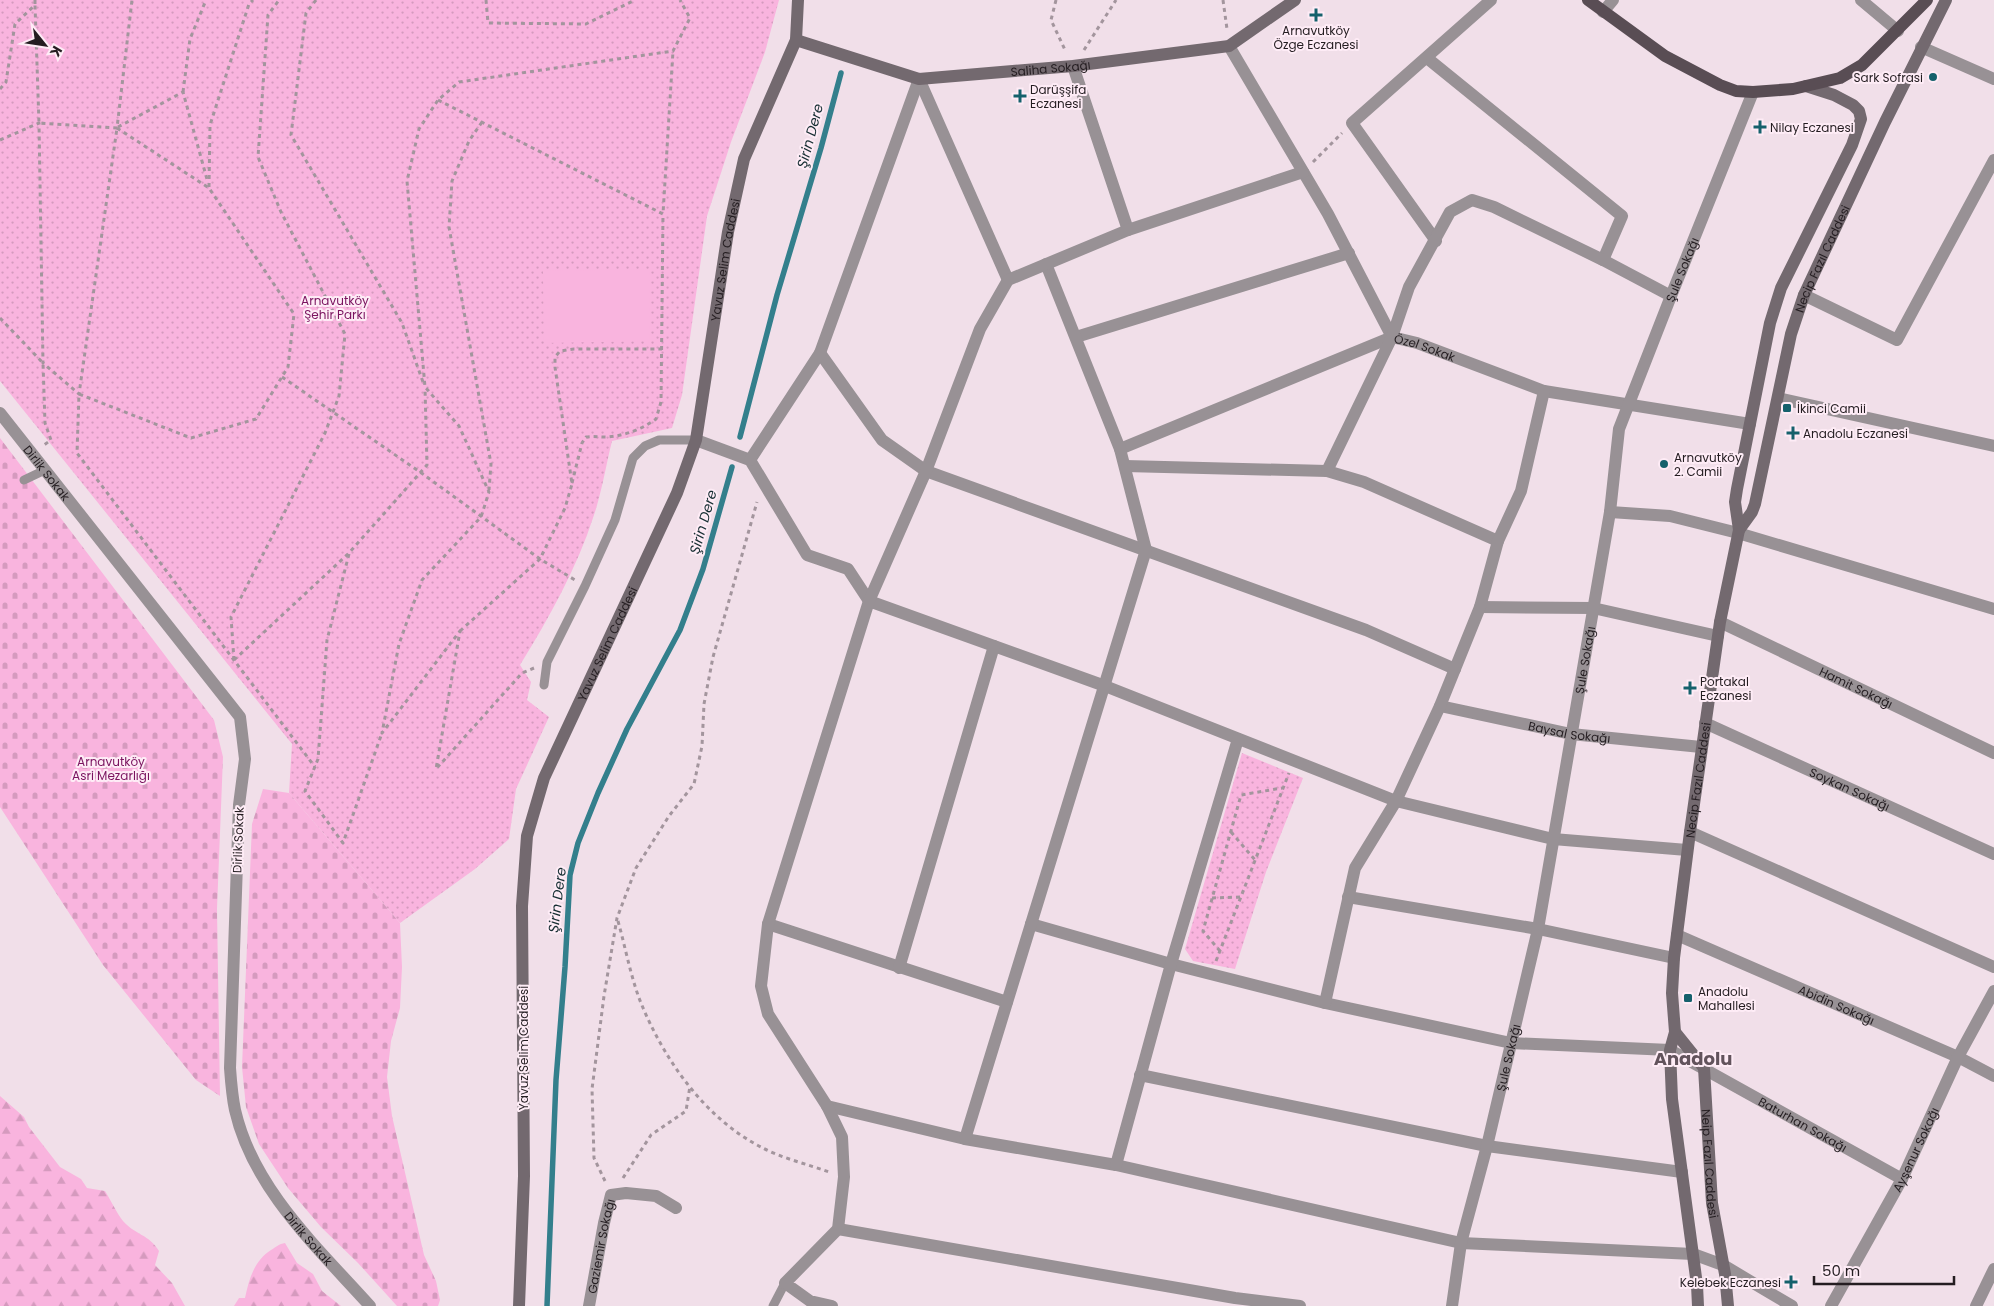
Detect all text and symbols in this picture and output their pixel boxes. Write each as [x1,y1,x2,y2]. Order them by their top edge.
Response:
marker: Arnavutköy Özge Eczanesi [1310,9,1322,21]
north arrow [20,20,70,70]
place label: Arnavutköy Özge Eczanesi [1274,22,1359,53]
text: K [45,42,67,61]
street label: Saliha Sokağı [1010,55,1092,80]
place label: Sark Sofrasi [1854,69,1923,86]
marker: Sark Sofrasi [1927,71,1939,83]
place label: Darüşşifa Eczanesi [1030,81,1086,112]
marker: Darüşşifa Eczanesi [1014,90,1026,102]
water label: Şirin Dere [792,101,828,170]
place label: Nilay Eczanesi [1770,119,1854,136]
marker: Nilay Eczanesi [1754,121,1766,133]
street label: Yavuz Selim Caddesi [706,197,744,323]
street label: Necip Fazıl Caddesi [1790,202,1854,315]
street label: Şule Sokağı [1661,235,1702,304]
park label: Arnavutköy Şehir Parkı [301,292,369,323]
street label: Özel Sokak [1392,329,1459,366]
place label: İkinci Camii [1797,400,1866,417]
marker: İkinci Camii [1781,402,1793,414]
place label: Anadolu Eczanesi [1803,425,1908,442]
marker: Anadolu Eczanesi [1787,427,1799,439]
street label: Dirlik Sokak [20,441,75,505]
place label: Arnavutköy 2. Camii [1674,449,1742,480]
marker: Arnavutköy 2. Camii [1658,458,1670,470]
water label: Şirin Dere [684,487,722,556]
street label: Yavuz Selim Caddesi [573,584,641,704]
street label: Şule Sokağı [1570,625,1599,695]
street label: Hamit Sokağı [1817,662,1896,712]
place label: Portakal Eczanesi [1700,673,1751,704]
marker: Portakal Eczanesi [1684,682,1696,694]
street label: Baysal Sokağı [1527,717,1611,746]
street label: Necip Fazıl Caddesi [1681,721,1714,839]
park label: Arnavutköy Asri Mezarlığı [72,753,150,784]
street label: Soykan Sokağı [1807,763,1893,814]
street label: Dirlik Sokak [228,806,248,873]
water label: Şirin Dere [543,866,571,934]
street label: Abidin Sokağı [1796,980,1877,1028]
place label: Anadolu Mahallesi [1698,983,1755,1014]
street label: Yavuz Selim Caddesi [515,986,532,1110]
marker: Anadolu Mahallesi [1682,992,1694,1004]
street label: Şule Sokağı [1492,1022,1524,1093]
district label: Anadolu [1654,1046,1732,1071]
street label: Baturhan Sokağı [1756,1092,1850,1155]
street label: Ayşenur Sokağı [1888,1104,1942,1195]
street label: Neip Fazıl Caddesi [1698,1109,1723,1220]
street label: Gaziemir Sokağı [583,1197,618,1295]
street label: Dirlik Sokak [281,1208,337,1270]
scale bar [1814,1254,1954,1286]
text: 50 m [1822,1260,1860,1281]
place label: Kelebek Eczanesi [1680,1274,1781,1291]
marker: Kelebek Eczanesi [1785,1276,1797,1288]

